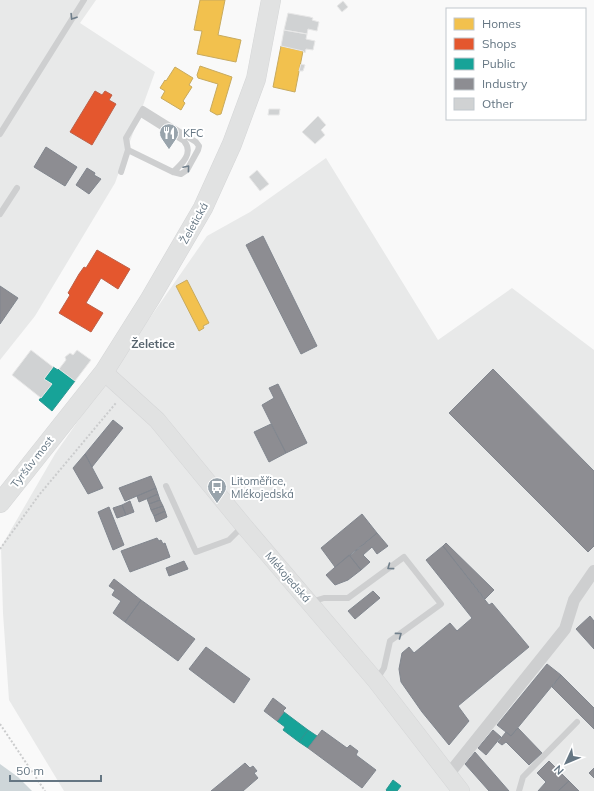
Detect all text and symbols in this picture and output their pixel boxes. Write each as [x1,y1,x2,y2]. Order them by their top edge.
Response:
legend [446,8,586,120]
one-way arrow [71,13,78,20]
text: Homes [482,16,521,31]
text: Shops [482,36,517,51]
text: Public [482,56,516,71]
text: Industry [482,76,528,91]
text: Other [482,96,514,111]
restaurant icon: KFC [158,122,180,150]
place label: KFC [183,126,204,140]
one-way arrow [182,165,189,173]
street label: Želetická [177,200,211,246]
district label: Želetice [131,336,175,351]
street label: Tyršův most [8,433,57,491]
place label: Litoměřice, Mlékojedská [231,474,294,501]
bus stop icon: Litoměřice, Mlékojedská [206,476,228,504]
street label: Mlékojedská [262,549,314,605]
one-way arrow [387,563,394,570]
one-way arrow [394,633,401,640]
north arrow [546,743,586,783]
scale bar [10,757,101,783]
text: N [551,762,567,778]
text: 50 m [16,763,44,778]

